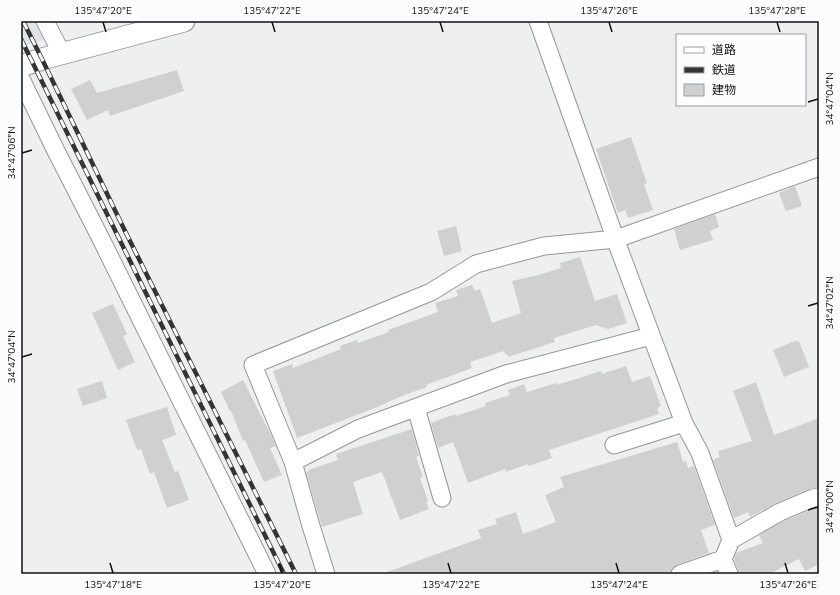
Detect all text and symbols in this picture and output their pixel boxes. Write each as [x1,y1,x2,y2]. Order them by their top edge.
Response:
text: 135°47'20"E [74,4,132,18]
text: 135°47'22"E [243,4,301,18]
text: 135°47'24"E [411,4,469,18]
text: 135°47'26"E [580,4,638,18]
text: 135°47'28"E [748,4,806,18]
legend [676,34,806,106]
text: 道路 [712,42,736,58]
text: 鉄道 [712,62,736,78]
text: 34°47'04"N [823,72,837,126]
text: 建物 [712,82,736,98]
text: 34°47'06"N [5,126,19,180]
text: 34°47'02"N [823,276,837,330]
text: 34°47'04"N [5,330,19,384]
text: 34°47'00"N [823,480,837,534]
text: 135°47'18"E [84,578,142,592]
text: 135°47'20"E [253,578,311,592]
text: 135°47'22"E [422,578,480,592]
text: 135°47'24"E [590,578,648,592]
text: 135°47'26"E [759,578,817,592]

